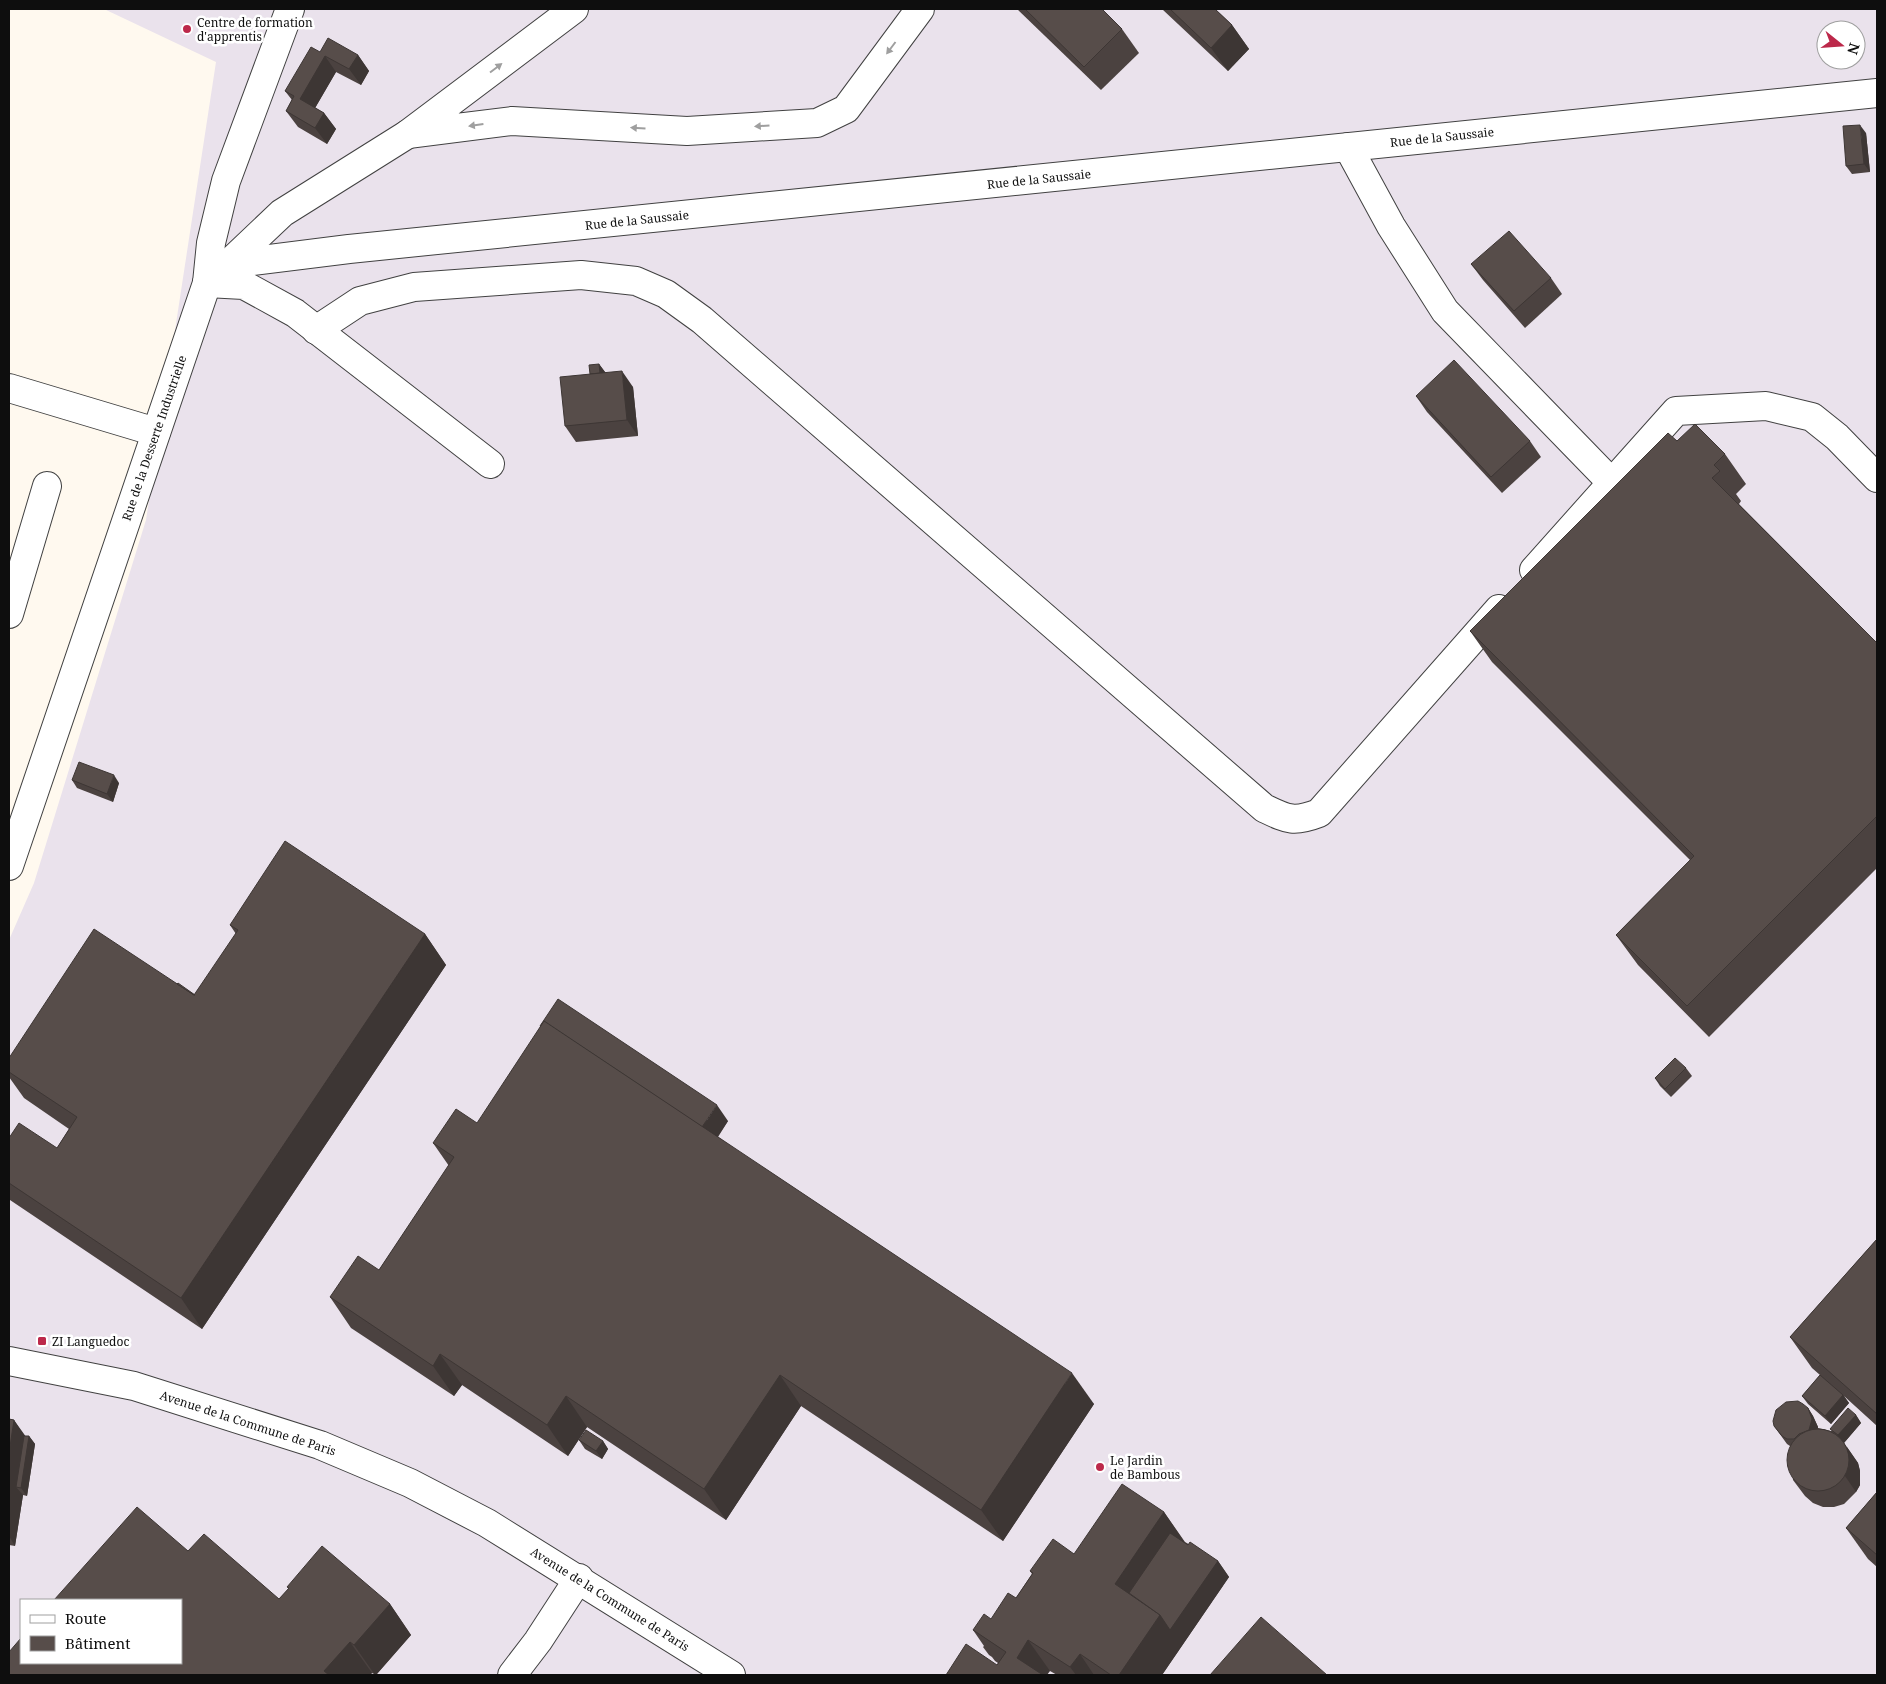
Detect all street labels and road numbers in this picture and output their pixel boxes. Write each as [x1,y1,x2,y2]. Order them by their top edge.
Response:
street label: Rue de la Saussaie [1389,123,1495,151]
street label: Rue de la Saussaie [986,165,1092,193]
street label: Rue de la Saussaie [584,206,690,234]
street label: Rue de la Desserte Industrielle [118,353,190,523]
street label: Avenue de la Commune de Paris [158,1386,338,1460]
street label: Avenue de la Commune de Paris [527,1543,693,1655]

